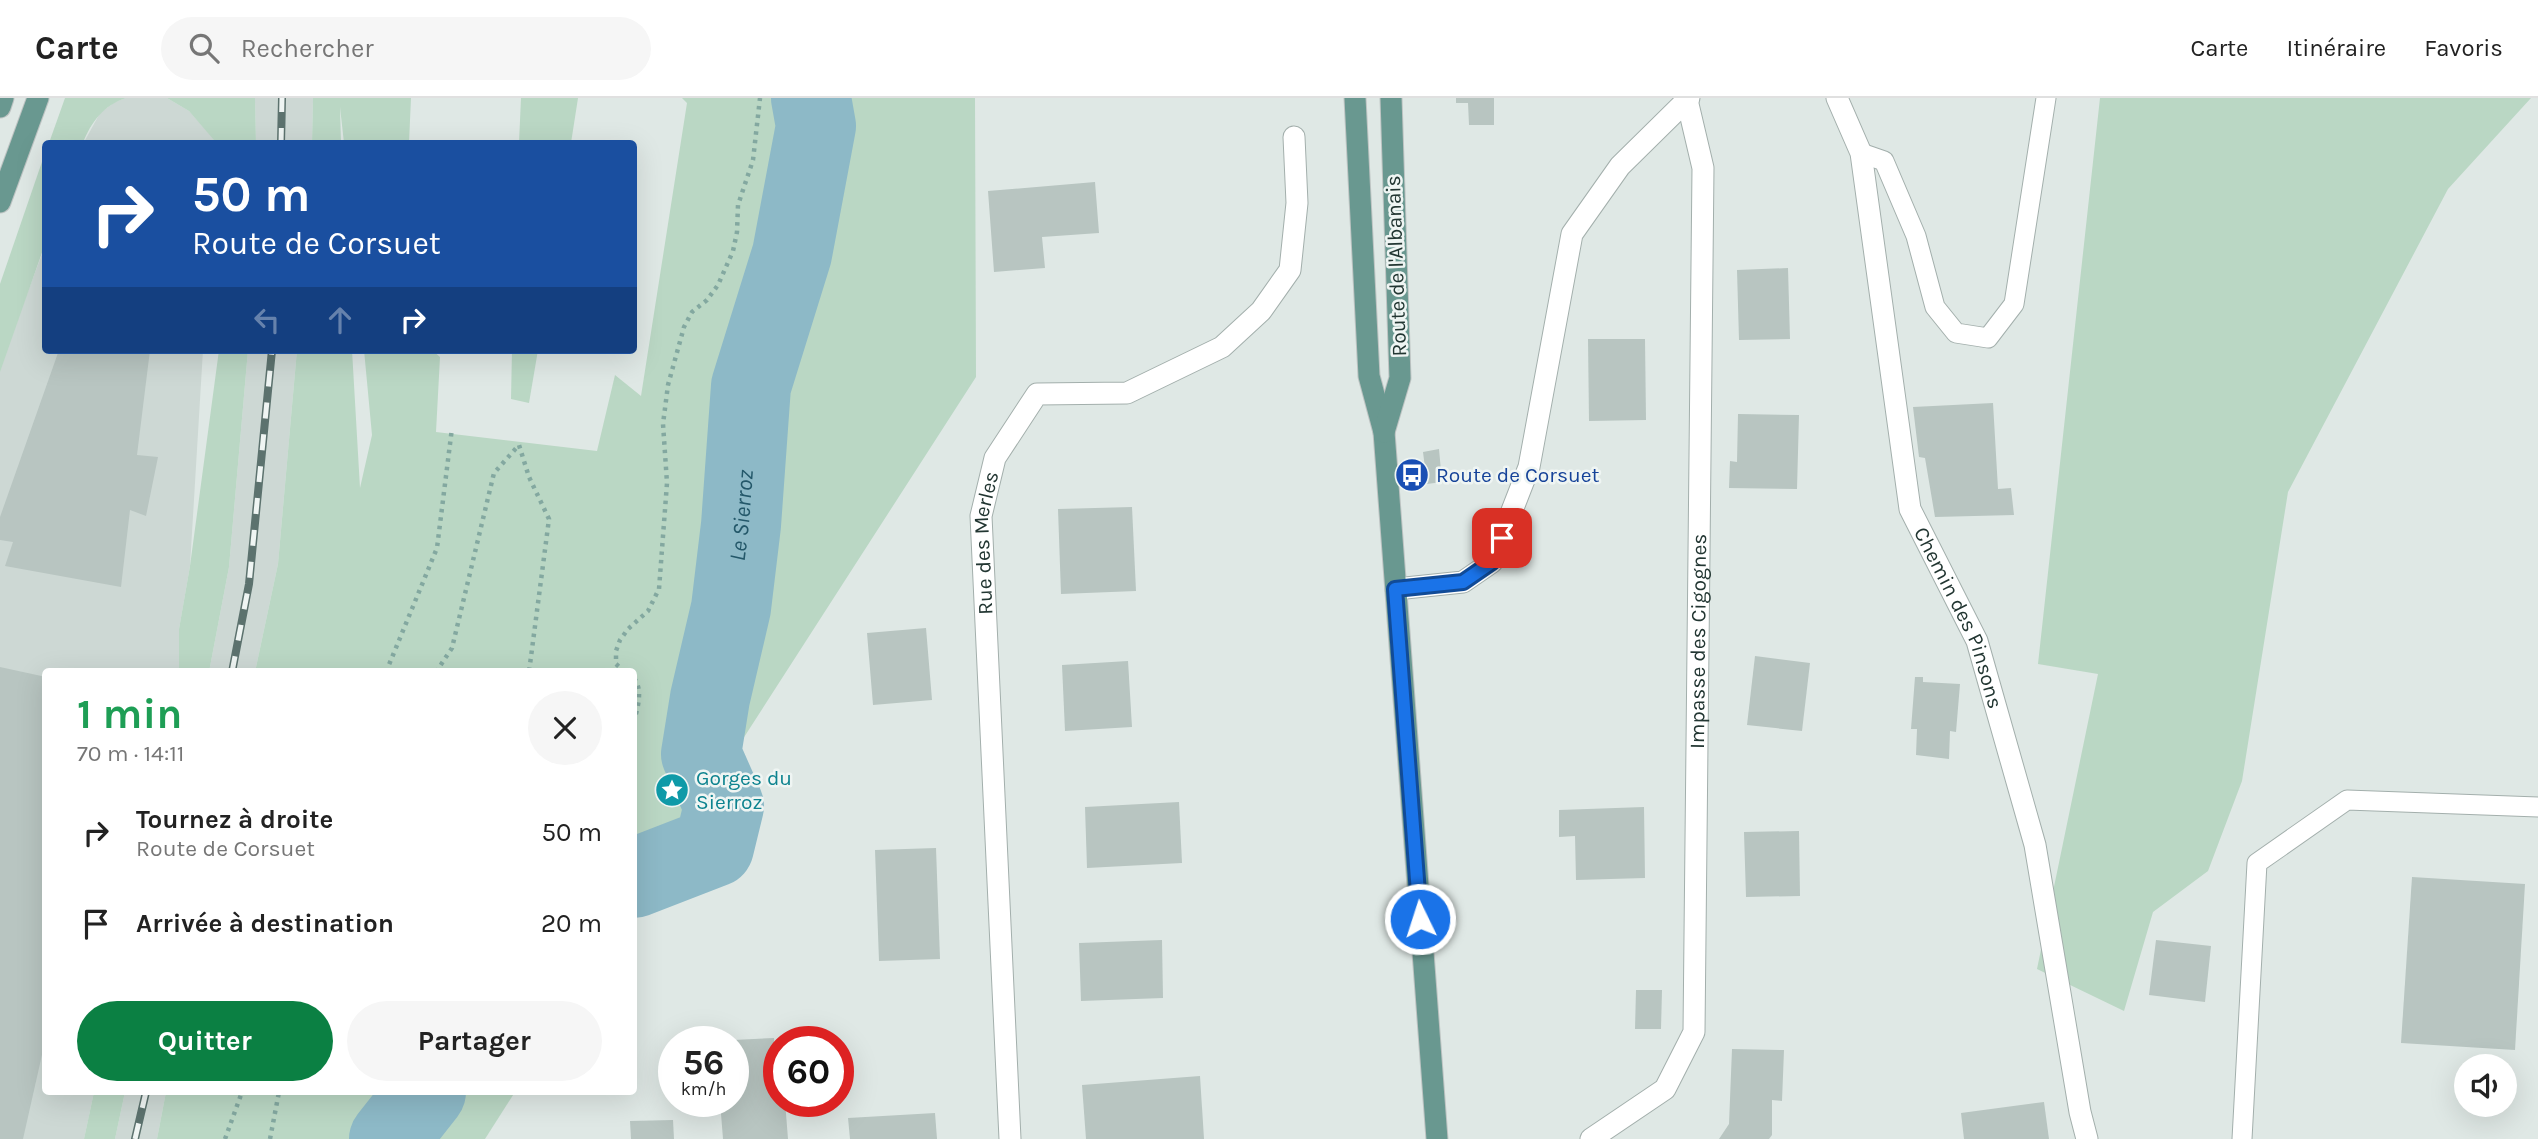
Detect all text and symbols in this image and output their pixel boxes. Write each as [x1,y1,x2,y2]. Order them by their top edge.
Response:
search box [161,17,651,80]
text: Carte [35,29,119,67]
icon: search [185,29,223,67]
text: Rechercher [241,33,374,64]
text: Carte [2190,34,2248,62]
text: Itinéraire [2286,34,2386,62]
text: Favoris [2424,34,2503,62]
text: 50 m [192,166,310,223]
icon: right [77,168,168,259]
street label: Route de l'Albanais [1381,175,1411,357]
text: Route de Corsuet [192,225,441,262]
icon: left [248,301,286,339]
icon: ahead [321,301,359,339]
icon: right [394,301,432,339]
bus stop icon: Route de Corsuet [1393,456,1431,494]
place label: Route de Corsuet [1436,463,1599,487]
water label: Le Sierroz [723,469,758,563]
street label: Rue des Merles [969,469,1003,615]
pin [1472,508,1532,568]
icon: arrive [1483,519,1521,557]
street label: Chemin des Pinsons [1909,523,2008,711]
street label: Impasse des Cigognes [1685,533,1711,749]
text: 1 min [77,689,182,739]
button: close [528,691,602,765]
text: 70 m · 14:11 [77,740,184,767]
place label: Gorges du Sierroz [696,766,792,814]
place icon: Gorges du Sierroz [653,771,691,809]
text: Tournez à droite [136,804,333,835]
icon: right [77,814,115,852]
text: 50 m [541,817,602,848]
text: Route de Corsuet [136,835,315,862]
position arrow [1383,882,1457,956]
icon: arrive [77,905,115,943]
text: Arrivée à destination [136,908,394,939]
text: 20 m [541,908,602,939]
button: Quitter [77,1001,333,1081]
button: Partager [347,1001,602,1081]
speed limit sign: 60 [763,1026,854,1117]
text: 56 [683,1042,724,1083]
map controls [2454,1054,2517,1117]
button: sound [2454,1054,2517,1117]
text: km/h [681,1078,726,1100]

